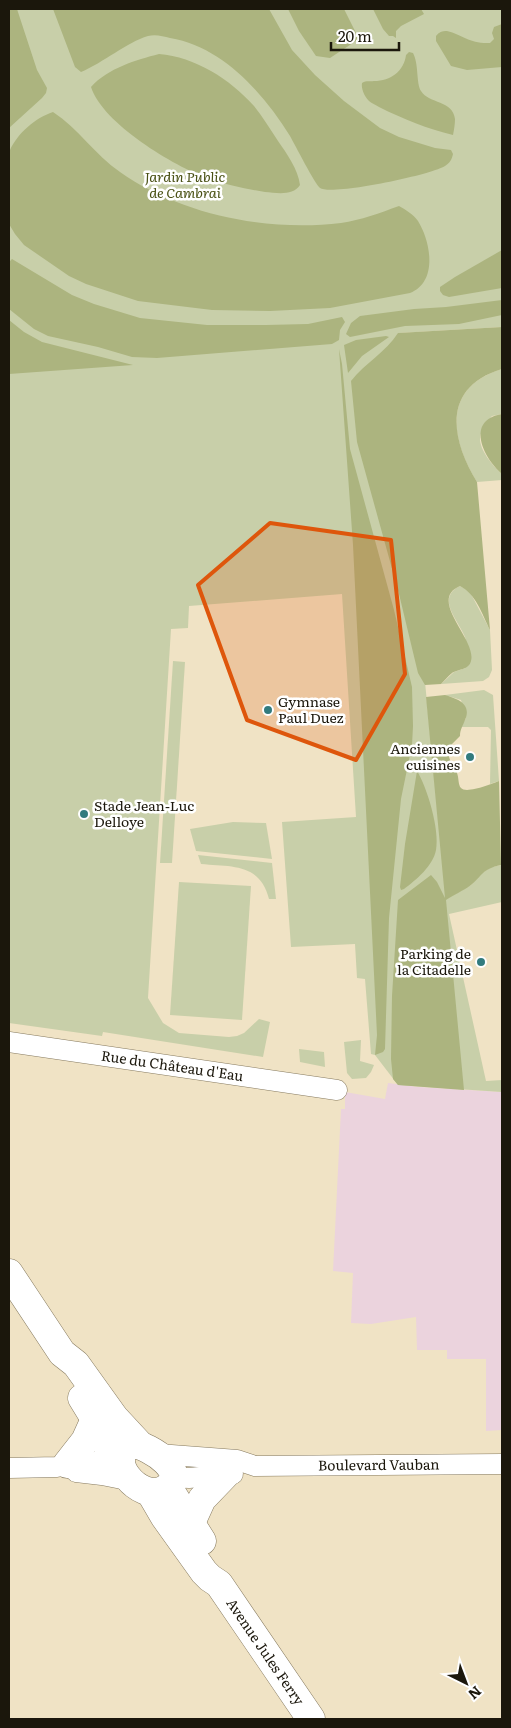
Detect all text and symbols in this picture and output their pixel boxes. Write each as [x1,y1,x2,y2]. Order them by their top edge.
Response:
scale bar [331,20,398,52]
text: 20 m [338,24,372,47]
park label: Jardin Public de Cambrai [145,166,226,202]
place label: Gymnase Paul Duez [278,691,344,727]
marker: Gymnase Paul Duez [262,704,274,716]
place label: Anciennes cuisines [390,738,460,774]
marker: Anciennes cuisines [464,751,476,763]
place label: Stade Jean-Luc Delloye [94,795,194,831]
marker: Stade Jean-Luc Delloye [78,808,90,820]
place label: Parking de la Citadelle [397,943,471,979]
marker: Parking de la Citadelle [475,956,487,968]
street label: Rue du Château d'Eau [100,1045,245,1085]
street label: Boulevard Vauban [318,1454,440,1474]
street label: Avenue Jules Ferry [222,1594,310,1710]
north arrow [441,1658,491,1708]
text: N [464,1682,486,1705]

